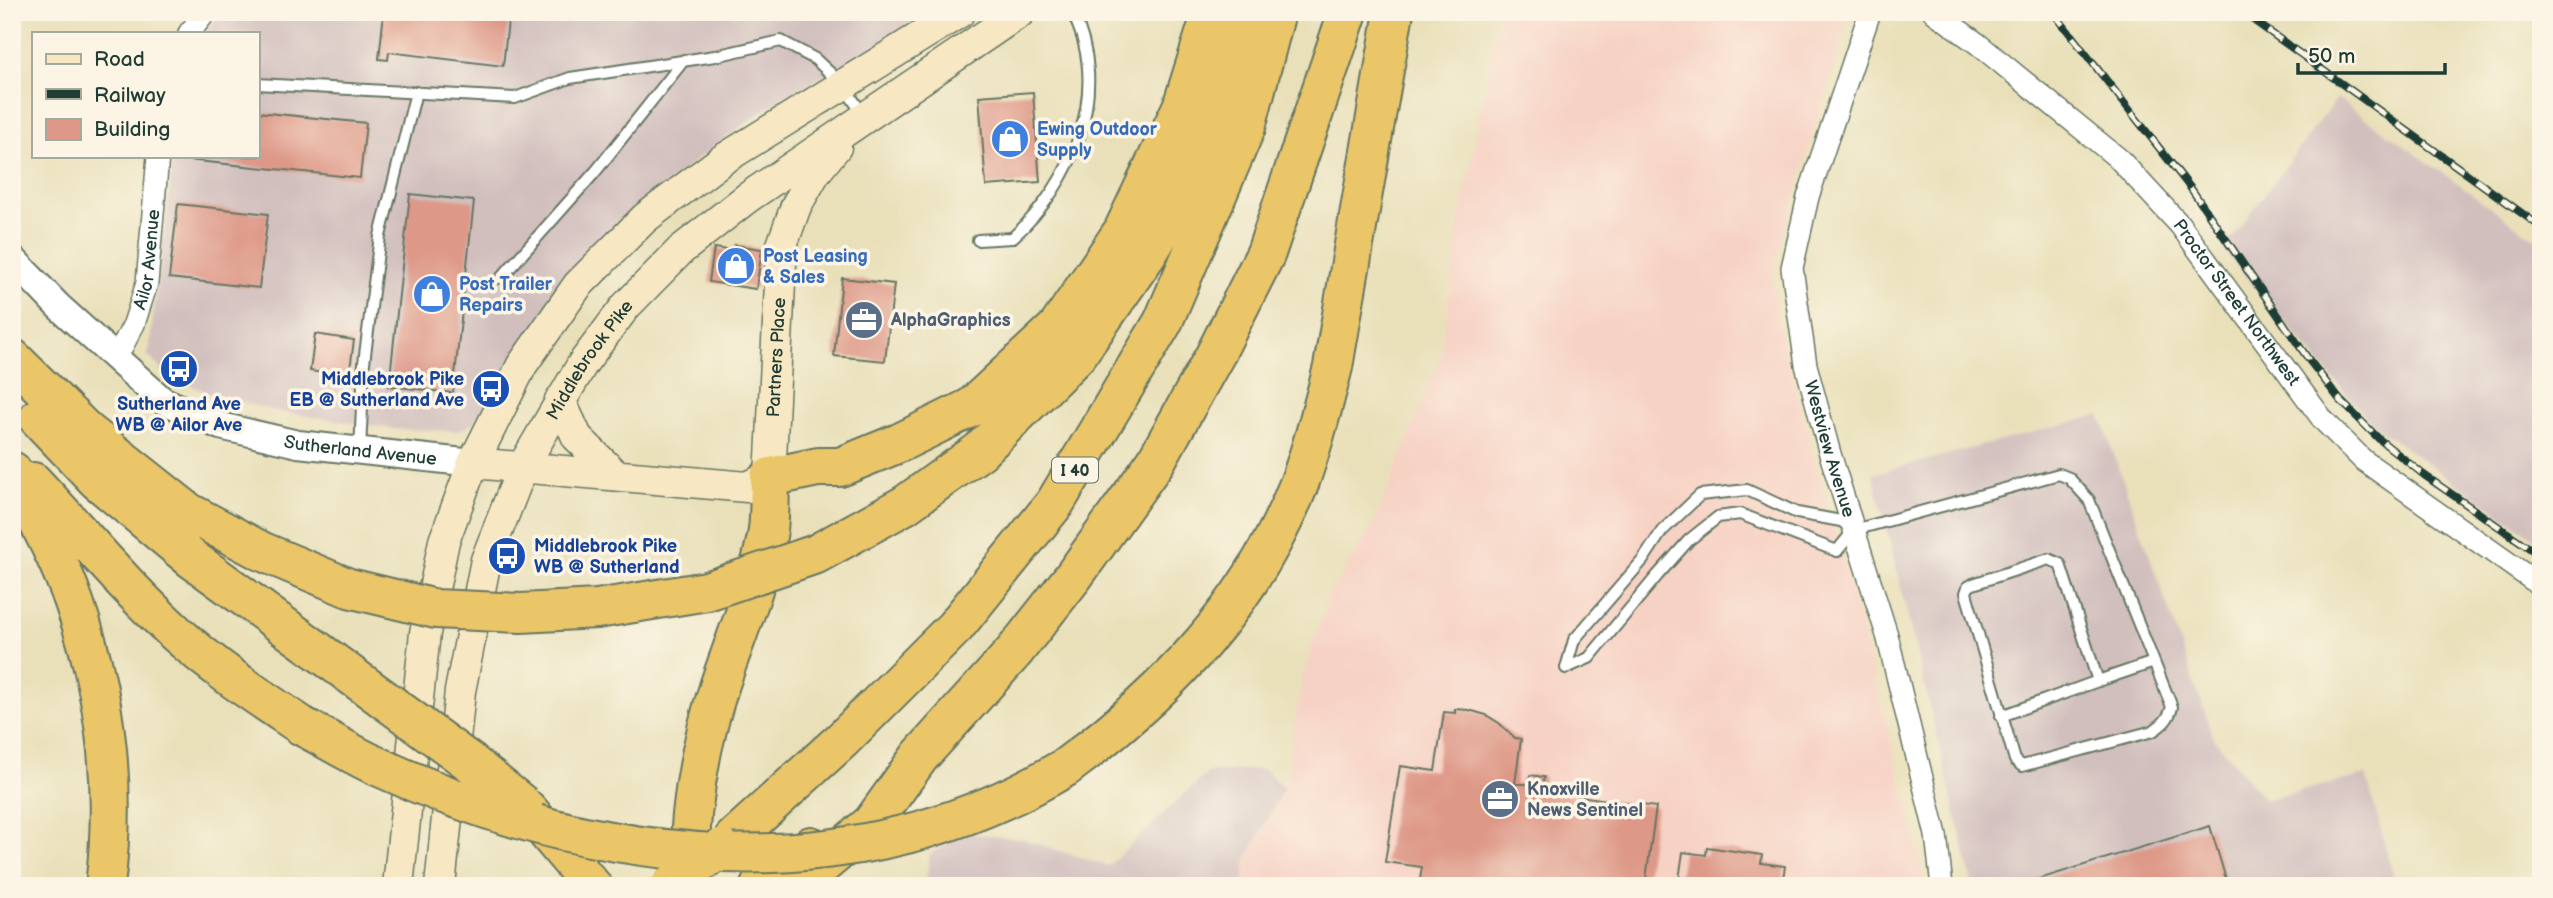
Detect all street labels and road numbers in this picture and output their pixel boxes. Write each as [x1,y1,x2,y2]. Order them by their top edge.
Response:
street label: Ailor Avenue [129,208,164,312]
street label: Proctor Street Northwest [2168,215,2304,390]
street label: Middlebrook Pike [542,296,638,424]
street label: Partners Place [763,297,790,418]
street label: Westview Avenue [1800,378,1859,520]
street label: Sutherland Avenue [282,431,438,470]
road number: I 40 [1052,457,1098,482]

